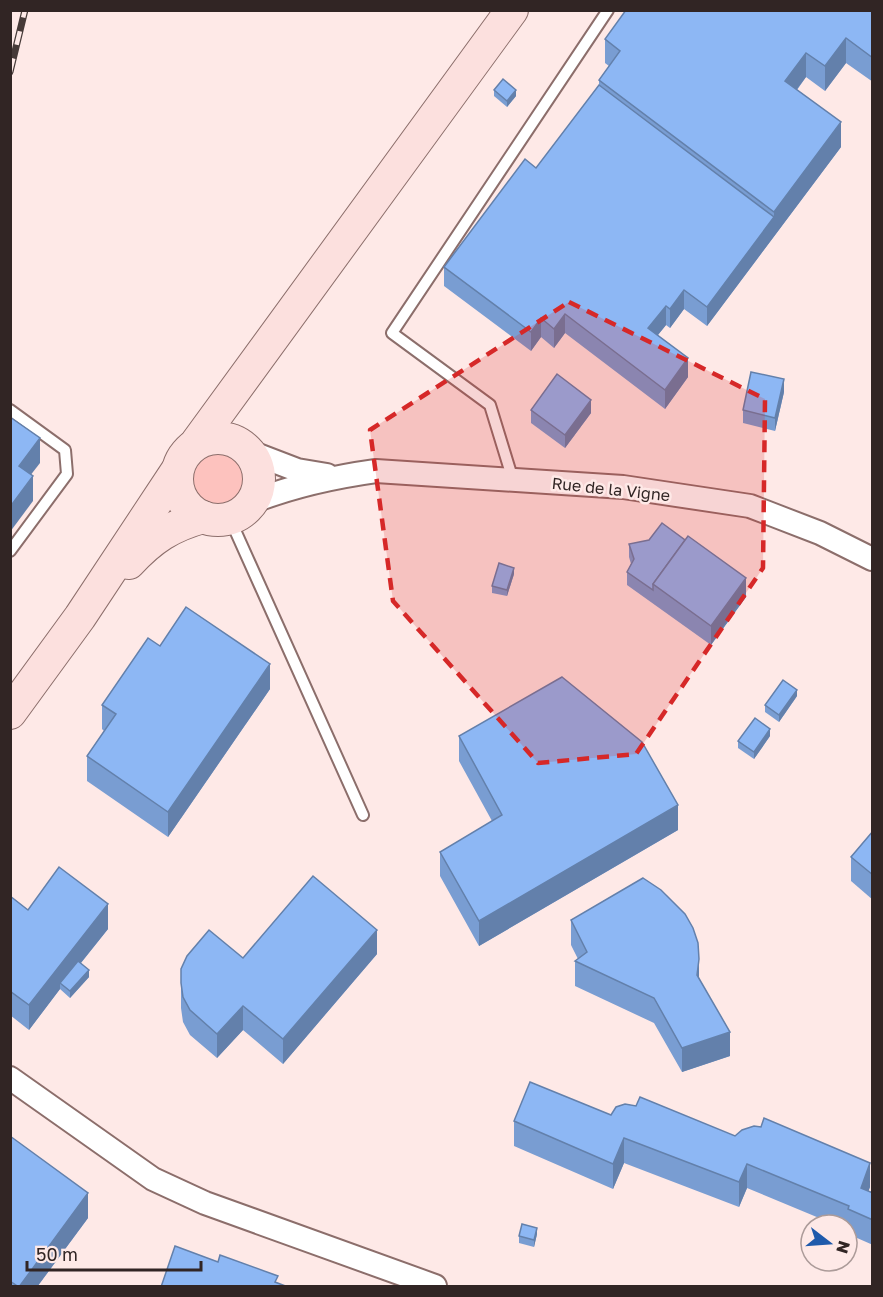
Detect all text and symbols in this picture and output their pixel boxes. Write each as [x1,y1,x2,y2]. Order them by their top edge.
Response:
street label: Rue de la Vigne [551,473,671,505]
north arrow [799,1213,859,1273]
scale bar [27,1234,201,1272]
text: N [832,1239,855,1256]
text: 50 m [36,1243,78,1265]

